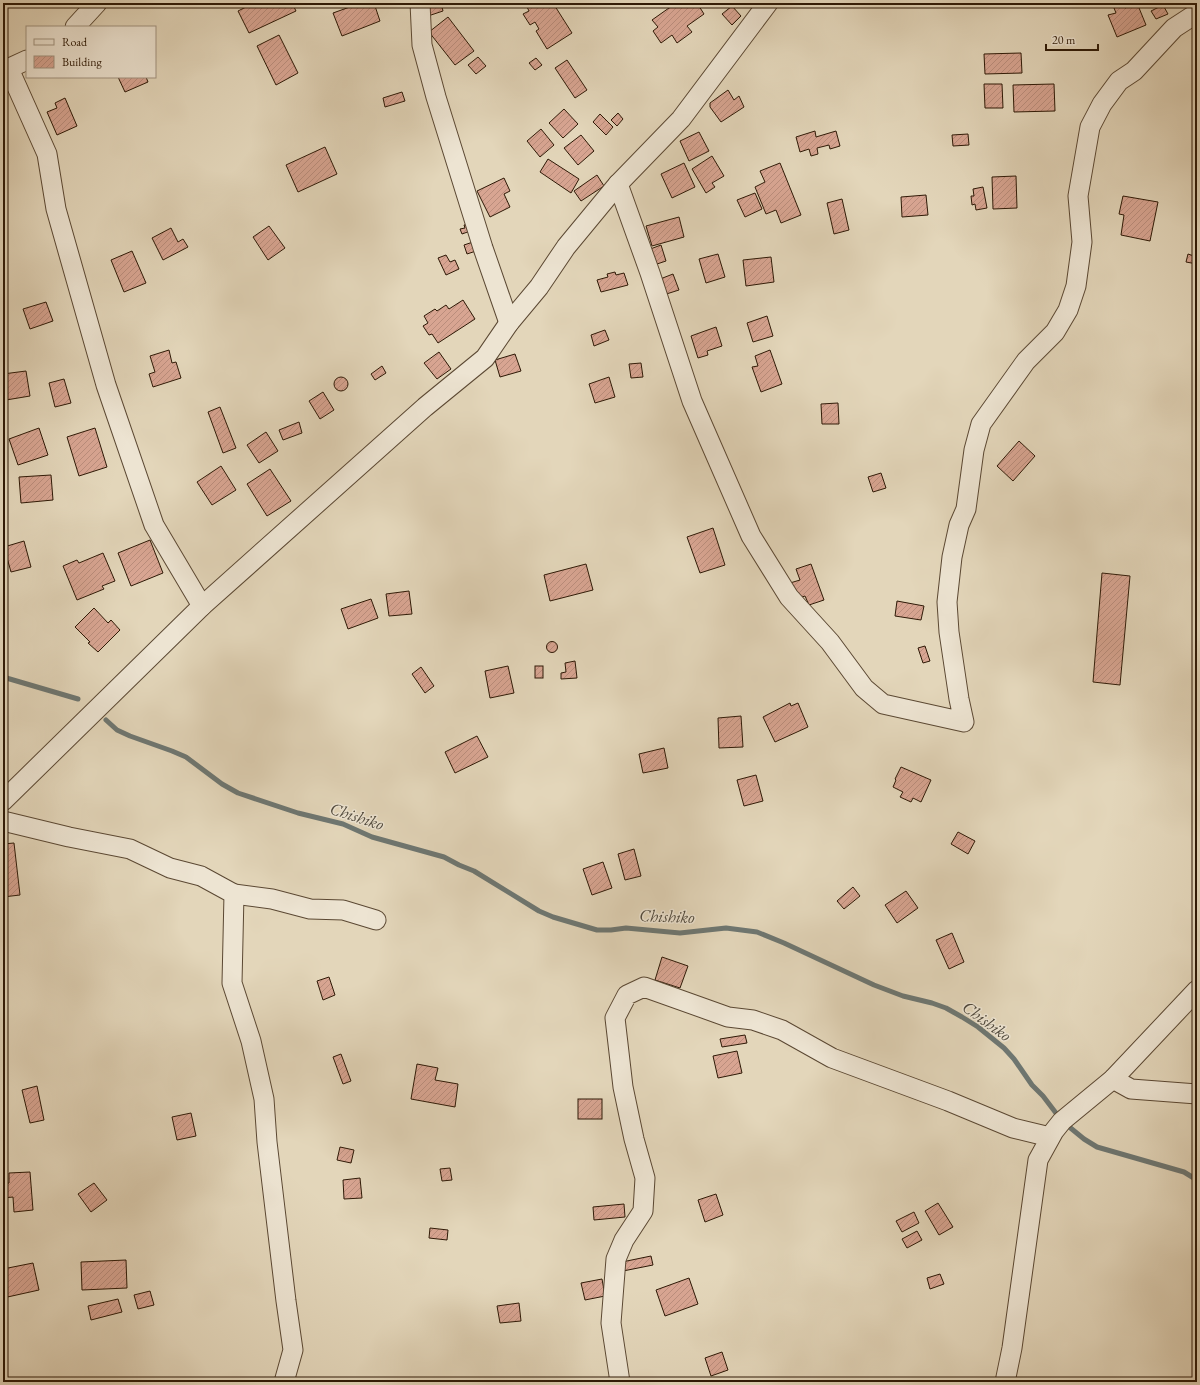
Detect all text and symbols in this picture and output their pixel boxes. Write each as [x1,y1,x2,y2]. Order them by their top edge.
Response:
legend [26,26,156,78]
scale bar [1046,26,1098,52]
text: 20 m [1052,32,1076,48]
text: Road [62,34,88,50]
text: Building [62,54,103,70]
water label: Chishiko [327,797,387,835]
water label: Chishiko [639,904,696,928]
water label: Chishiko [958,996,1016,1047]

